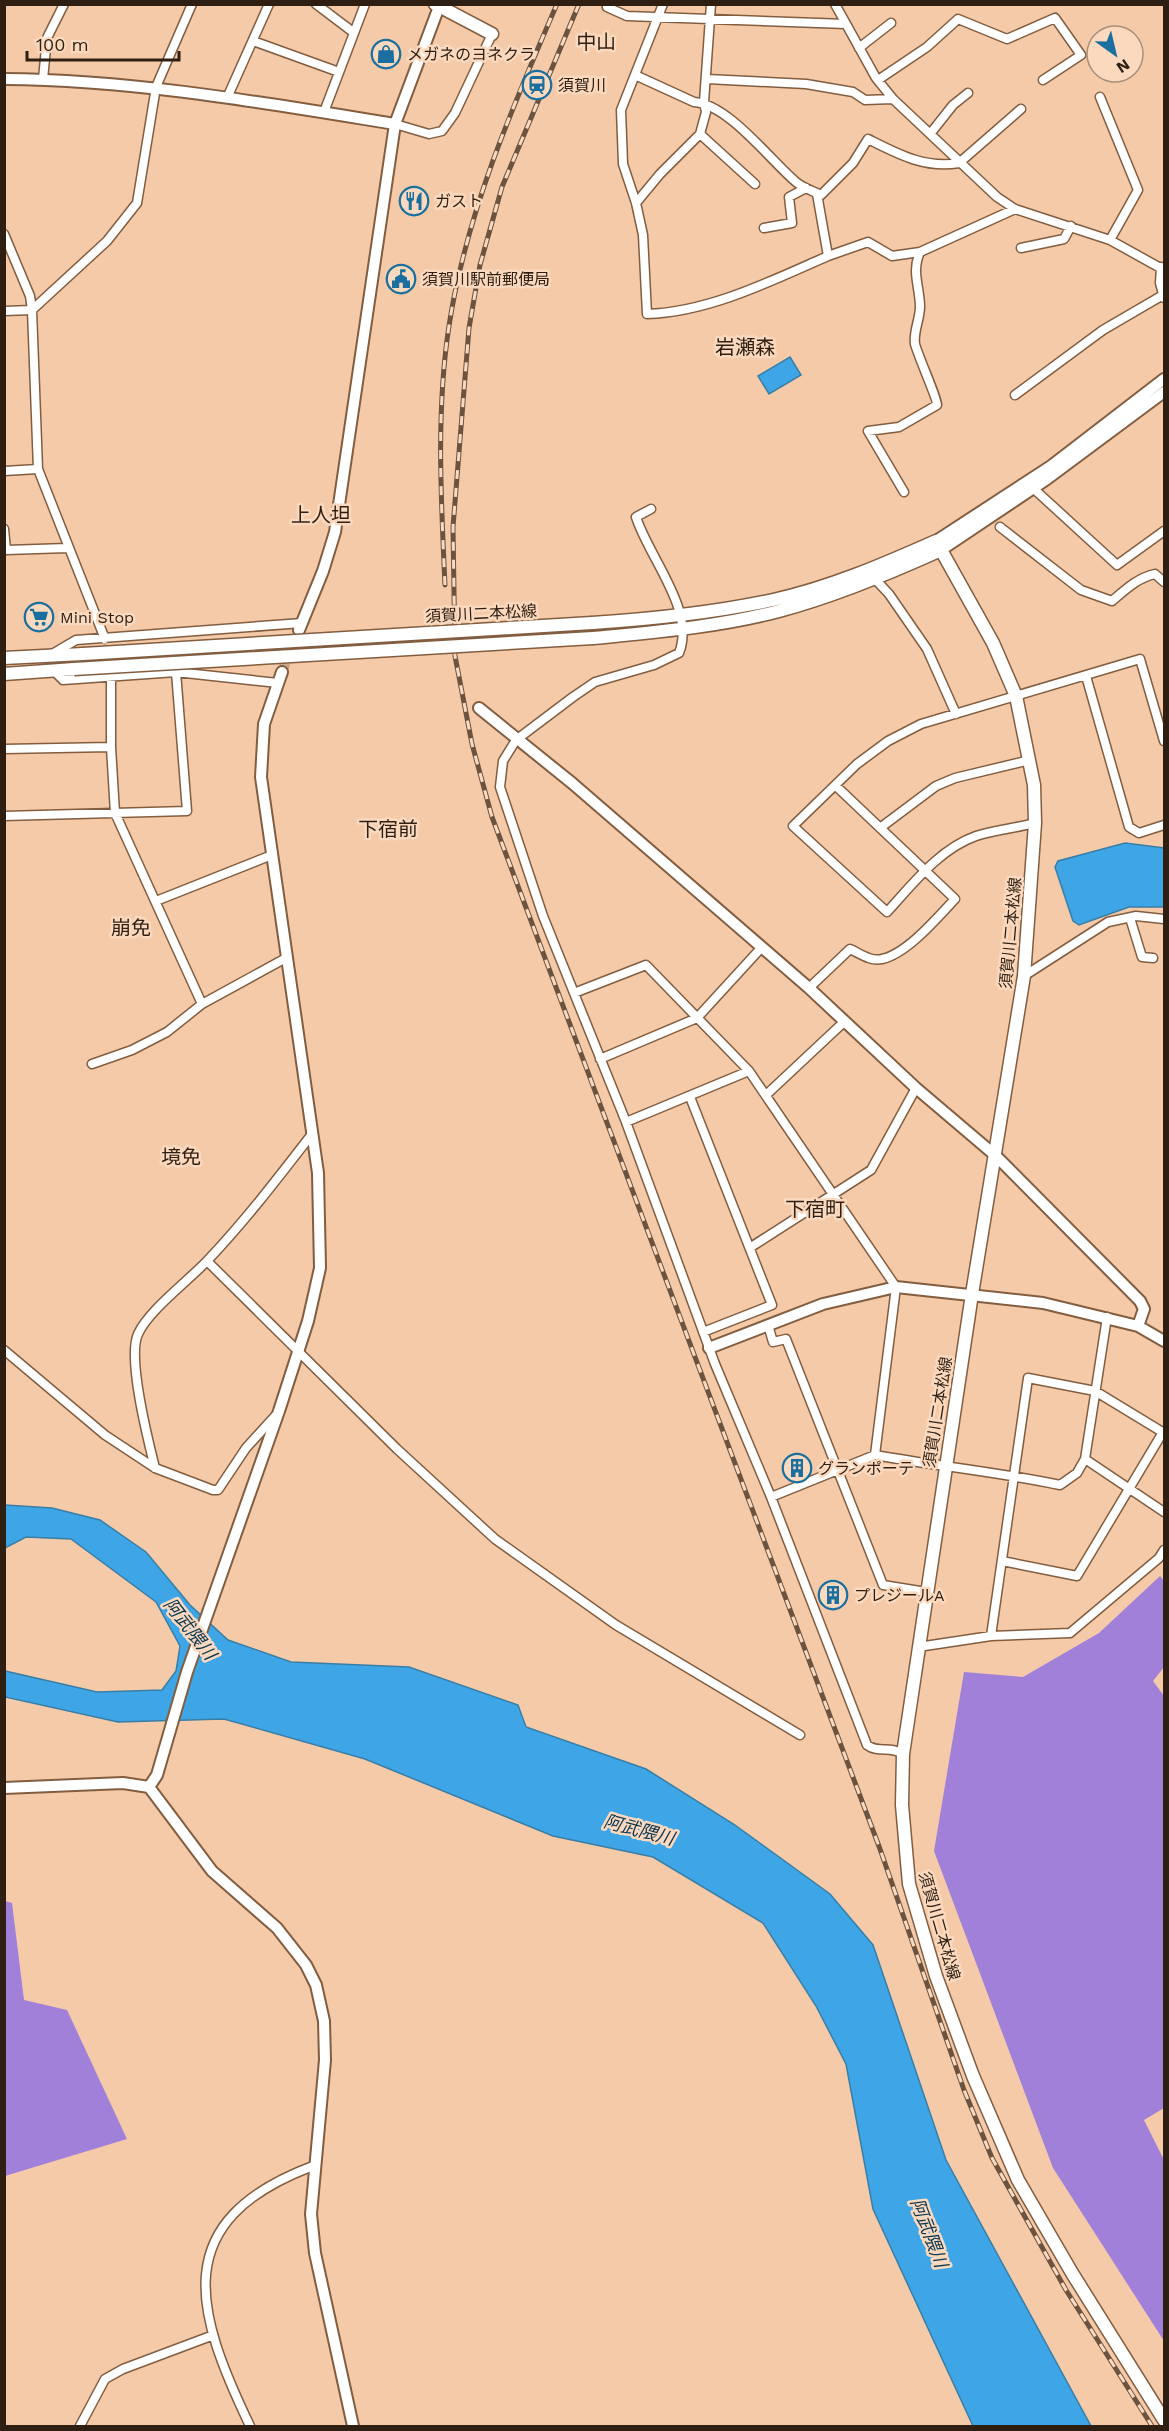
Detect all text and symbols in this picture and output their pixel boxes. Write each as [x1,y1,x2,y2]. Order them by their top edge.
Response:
scale bar [27,24,178,62]
north arrow [1085,24,1145,84]
district label: 中山 [576,30,616,54]
text: 100 m [36,34,89,55]
shop icon: メガネのヨネクラ [370,38,402,70]
place label: メガネのヨネクラ [407,45,535,64]
text: N [1113,55,1133,77]
station icon: 須賀川 [521,69,553,101]
place label: 須賀川 [558,76,606,95]
restaurant icon: ガスト [398,185,430,217]
place label: ガスト [435,192,483,211]
public building icon: 須賀川駅前郵便局 [385,263,417,295]
place label: 須賀川駅前郵便局 [422,270,550,289]
district label: 岩瀬森 [715,335,775,359]
district label: 上人坦 [291,503,351,527]
supermarket icon: Mini Stop [23,601,55,633]
street label: 須賀川二本松線 [425,601,537,626]
place label: Mini Stop [60,608,134,627]
district label: 下宿前 [358,817,418,841]
street label: 須賀川二本松線 [996,876,1025,990]
district label: 崩免 [111,916,151,940]
district label: 境免 [161,1145,201,1169]
district label: 下宿町 [785,1197,845,1221]
street label: 須賀川二本松線 [919,1355,956,1469]
building icon: グランポーテ [781,1452,813,1484]
place label: グランポーテ [818,1459,914,1478]
building icon: プレジールA [817,1579,849,1611]
place label: プレジールA [854,1586,945,1605]
water label: 阿武隈川 [160,1594,222,1665]
water label: 阿武隈川 [602,1810,679,1849]
street label: 須賀川二本松線 [915,1870,964,1983]
water label: 阿武隈川 [907,2195,953,2272]

